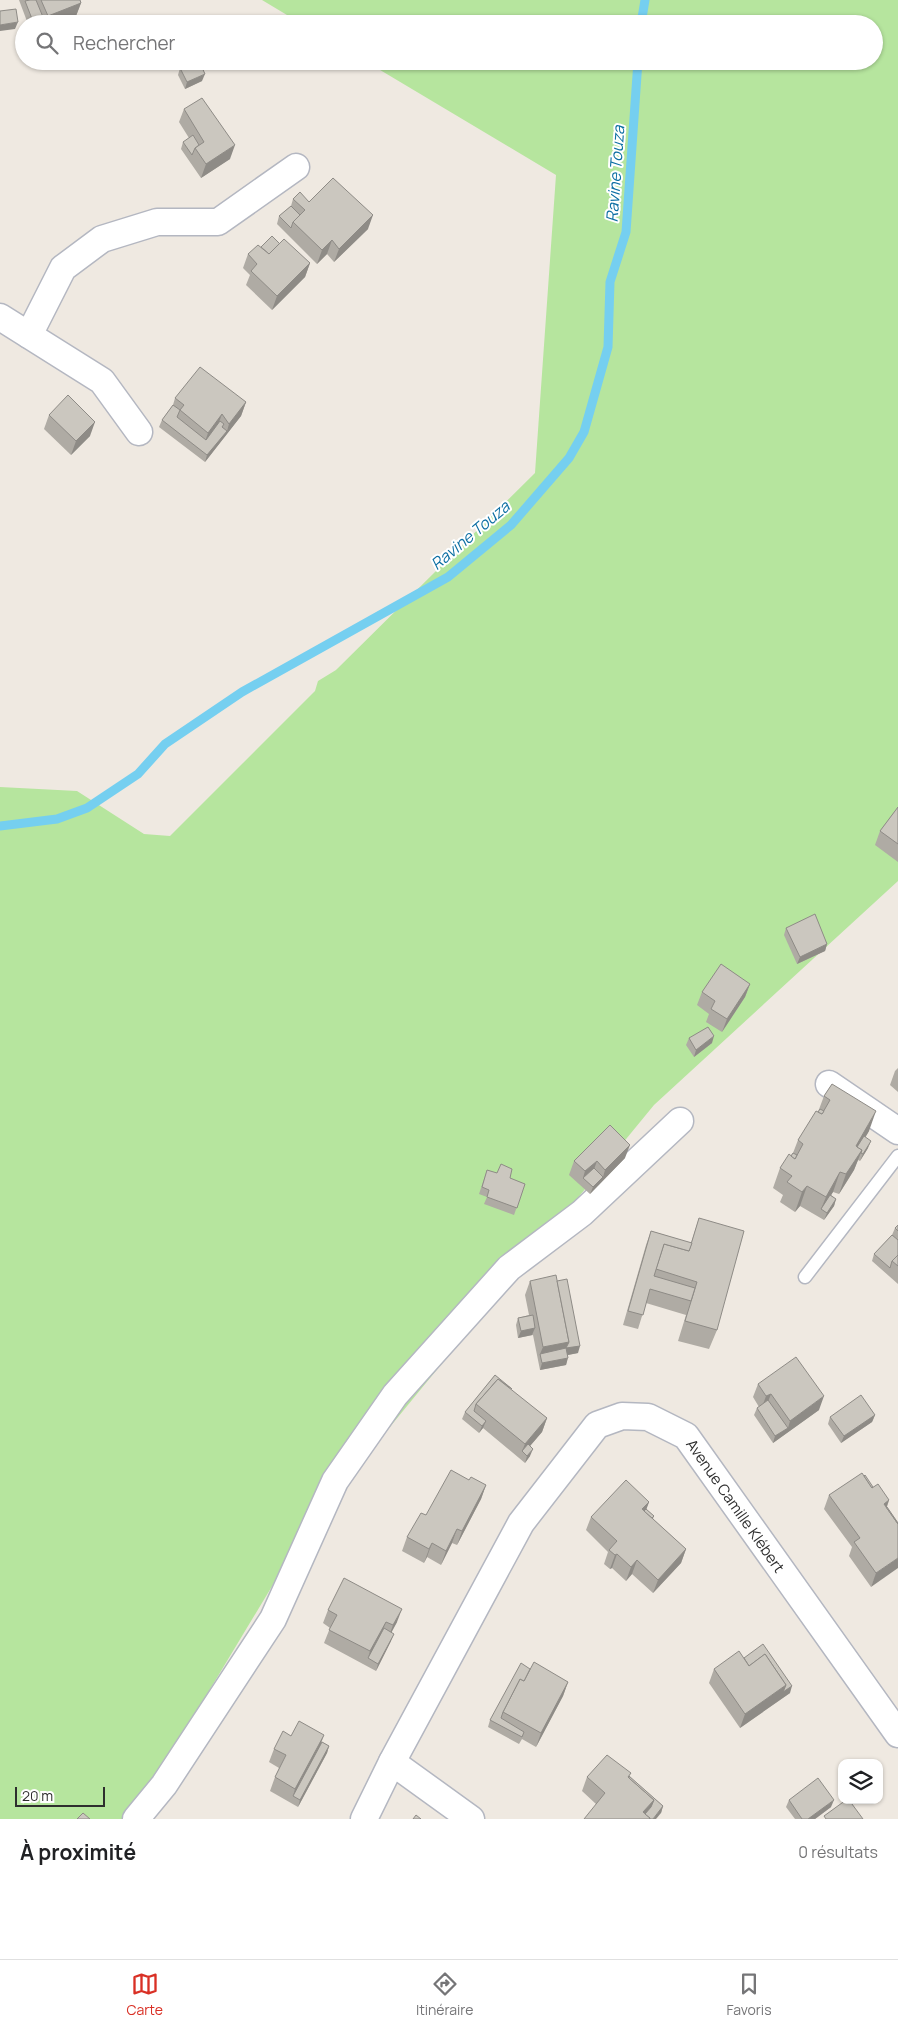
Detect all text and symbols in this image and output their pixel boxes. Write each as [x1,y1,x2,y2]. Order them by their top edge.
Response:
search box [15,15,883,70]
icon: search [33,29,61,57]
text: Rechercher [73,30,175,56]
water label: Ravine Touza [601,124,629,223]
water label: Ravine Touza [426,495,515,574]
street label: Avenue Camille Klébert [681,1435,790,1577]
map controls [838,1759,883,1804]
button: layers [838,1759,883,1804]
scale bar [15,1784,105,1807]
text: 20 m [22,1786,53,1805]
text: À proximité [20,1838,136,1866]
text: 0 résultats [798,1841,878,1863]
tab: Carte [127,1970,163,2019]
tab: Itinéraire [416,1970,473,2019]
tab: Favoris [726,1970,771,2019]

